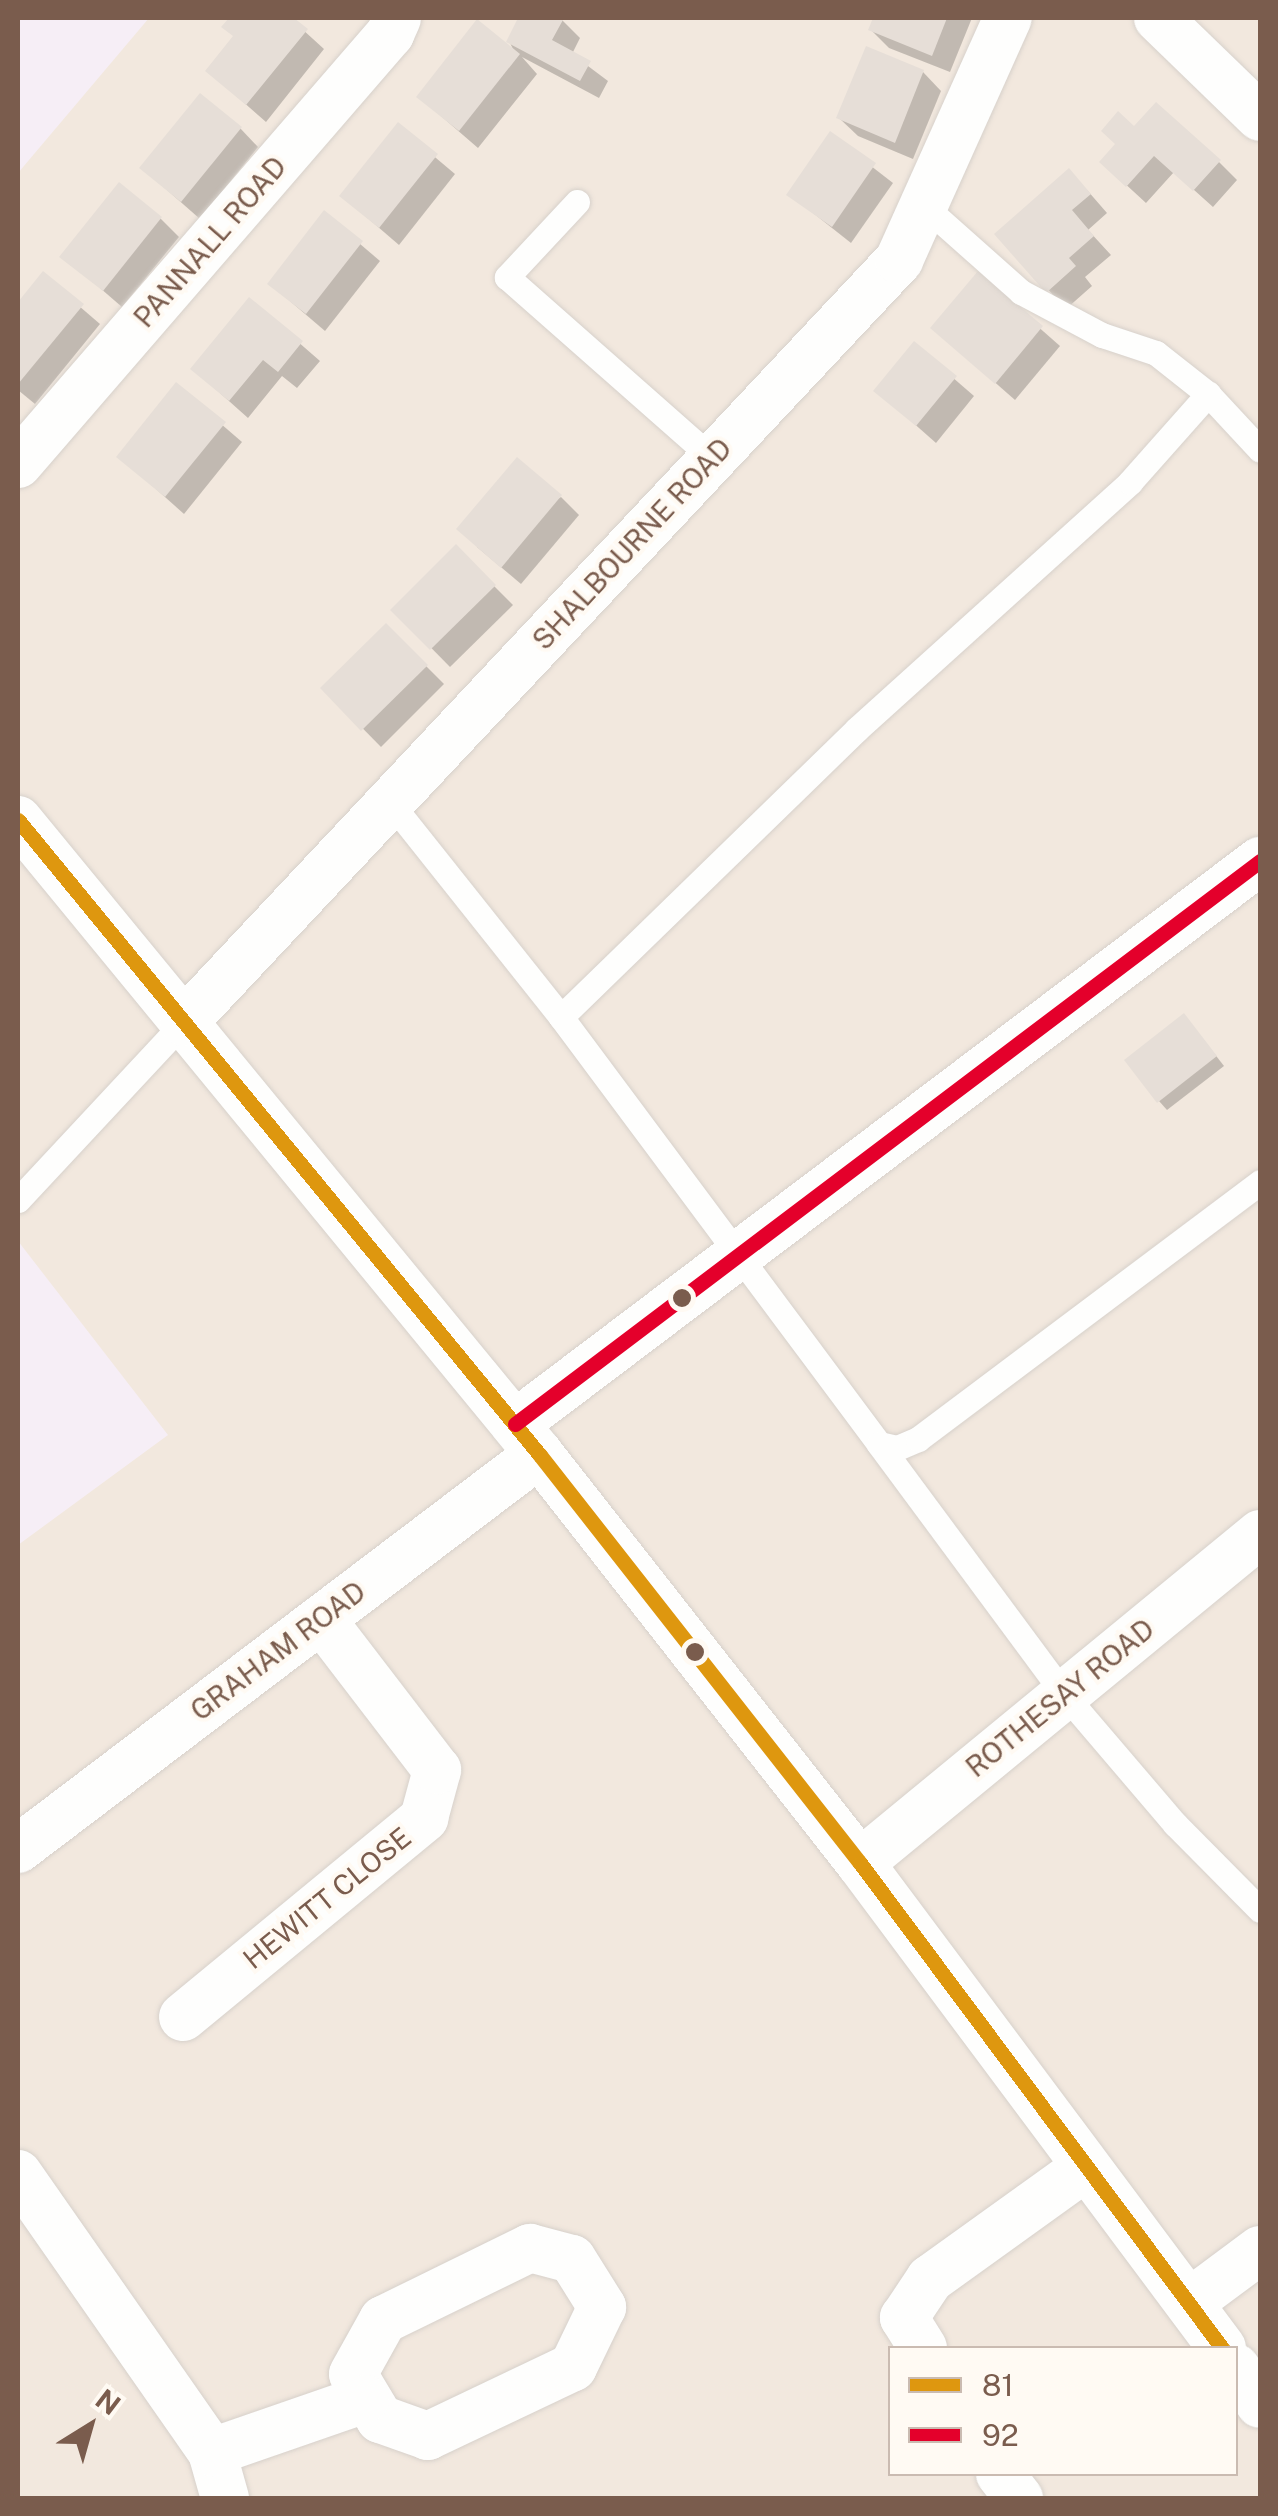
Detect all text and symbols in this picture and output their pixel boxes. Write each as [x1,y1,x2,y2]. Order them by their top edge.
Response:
street label: PANNALL ROAD [127,150,293,334]
street label: SHALBOURNE ROAD [525,431,739,657]
unlabelled marker [672,1288,692,1308]
street label: GRAHAM ROAD [184,1574,372,1728]
street label: ROTHESAY ROAD [959,1612,1161,1784]
unlabelled marker [685,1642,705,1662]
street label: HEWITT CLOSE [236,1820,418,1976]
legend [888,2346,1238,2476]
text: 81 [982,2367,1014,2403]
north arrow [40,2376,140,2476]
text: N [90,2382,127,2421]
text: 92 [982,2417,1019,2453]

